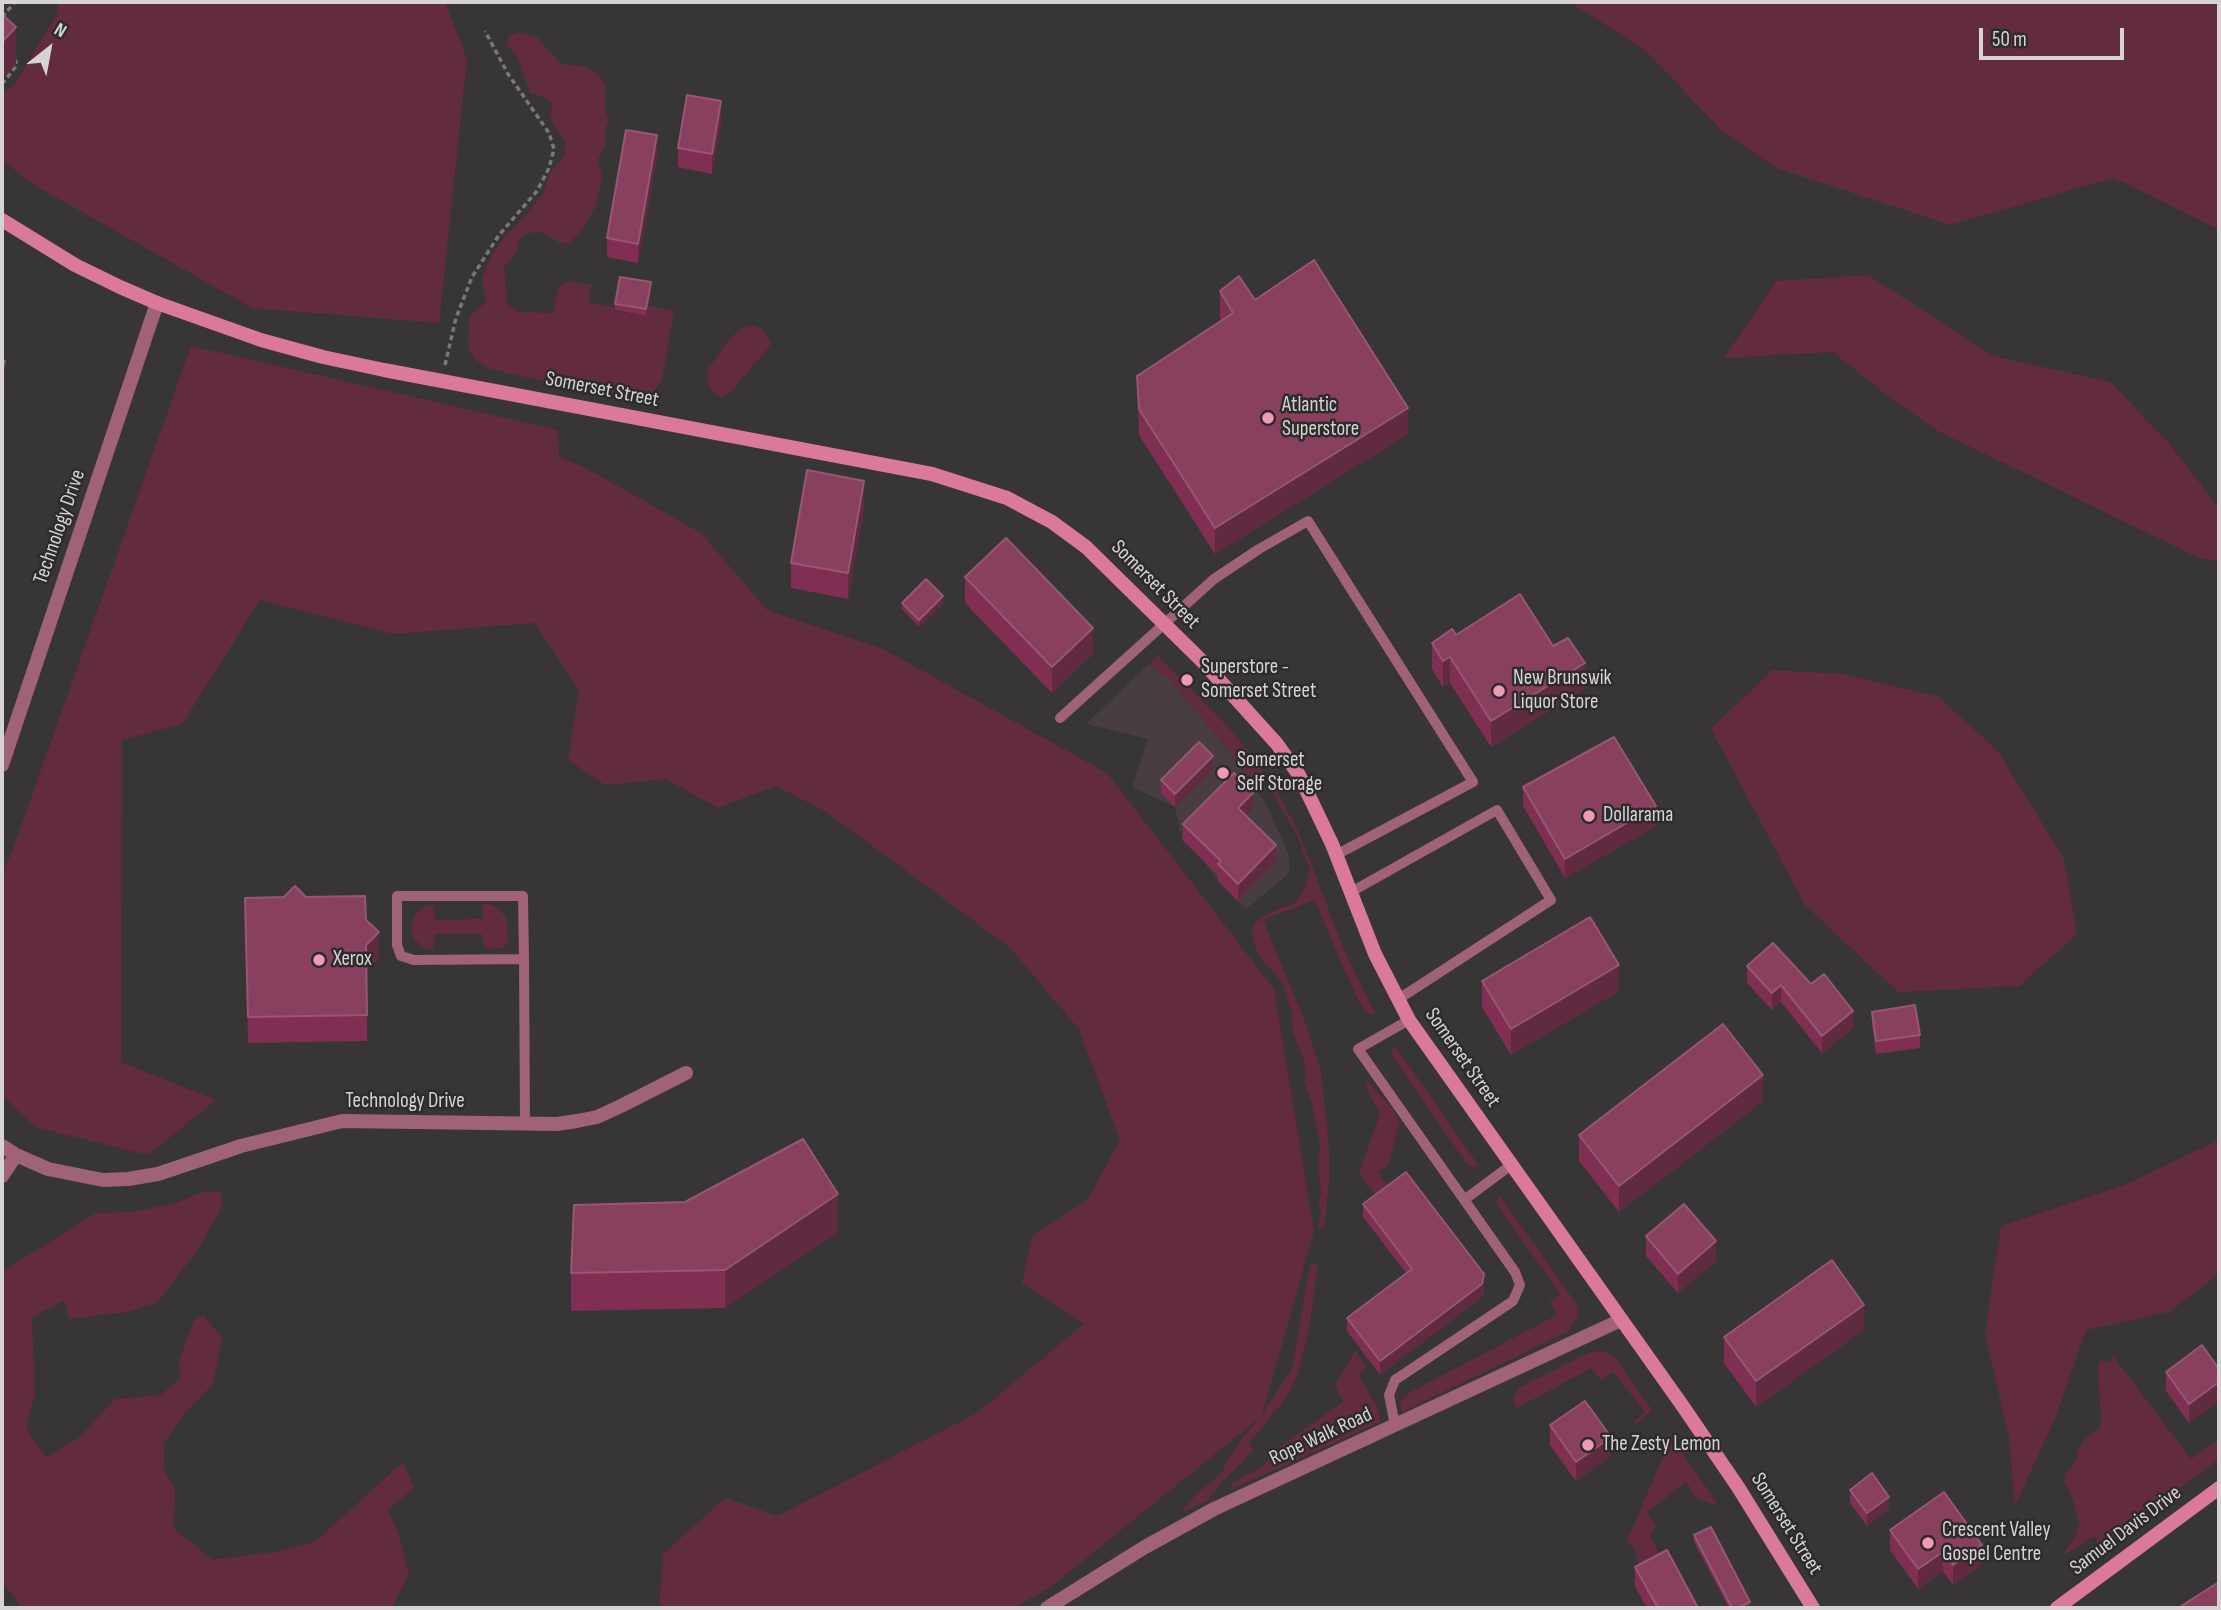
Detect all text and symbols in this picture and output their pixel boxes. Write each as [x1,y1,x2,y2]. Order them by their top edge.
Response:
north arrow [14,14,84,84]
scale bar [1983,14,2128,58]
text: N [50,18,70,43]
text: 50 m [1992,27,2027,52]
street label: Somerset Street [543,367,661,413]
place label: Atlantic Superstore [1282,393,1359,443]
marker: Atlantic Superstore [1260,410,1276,426]
street label: Technology Drive [29,466,91,588]
street label: Somerset Street [1105,535,1205,635]
place label: Superstore - Somerset Street [1201,655,1316,705]
place label: New Brunswik Liquor Store [1513,666,1612,716]
marker: Superstore - Somerset Street [1179,672,1195,688]
marker: New Brunswik Liquor Store [1491,683,1507,699]
place label: Somerset Self Storage [1237,748,1322,798]
marker: Somerset Self Storage [1215,765,1231,781]
place label: Dollarama [1603,803,1673,829]
marker: Dollarama [1581,808,1597,824]
place label: Xerox [333,947,372,973]
marker: Xerox [311,952,327,968]
street label: Somerset Street [1419,1004,1505,1112]
street label: Technology Drive [345,1089,465,1115]
street label: Rope Walk Road [1266,1402,1376,1472]
place label: The Zesty Lemon [1602,1432,1720,1458]
marker: The Zesty Lemon [1580,1437,1596,1453]
street label: Somerset Street [1745,1468,1827,1580]
street label: Samuel Davis Drive [2065,1481,2187,1581]
place label: Crescent Valley Gospel Centre [1942,1518,2051,1568]
marker: Crescent Valley Gospel Centre [1920,1535,1936,1551]

